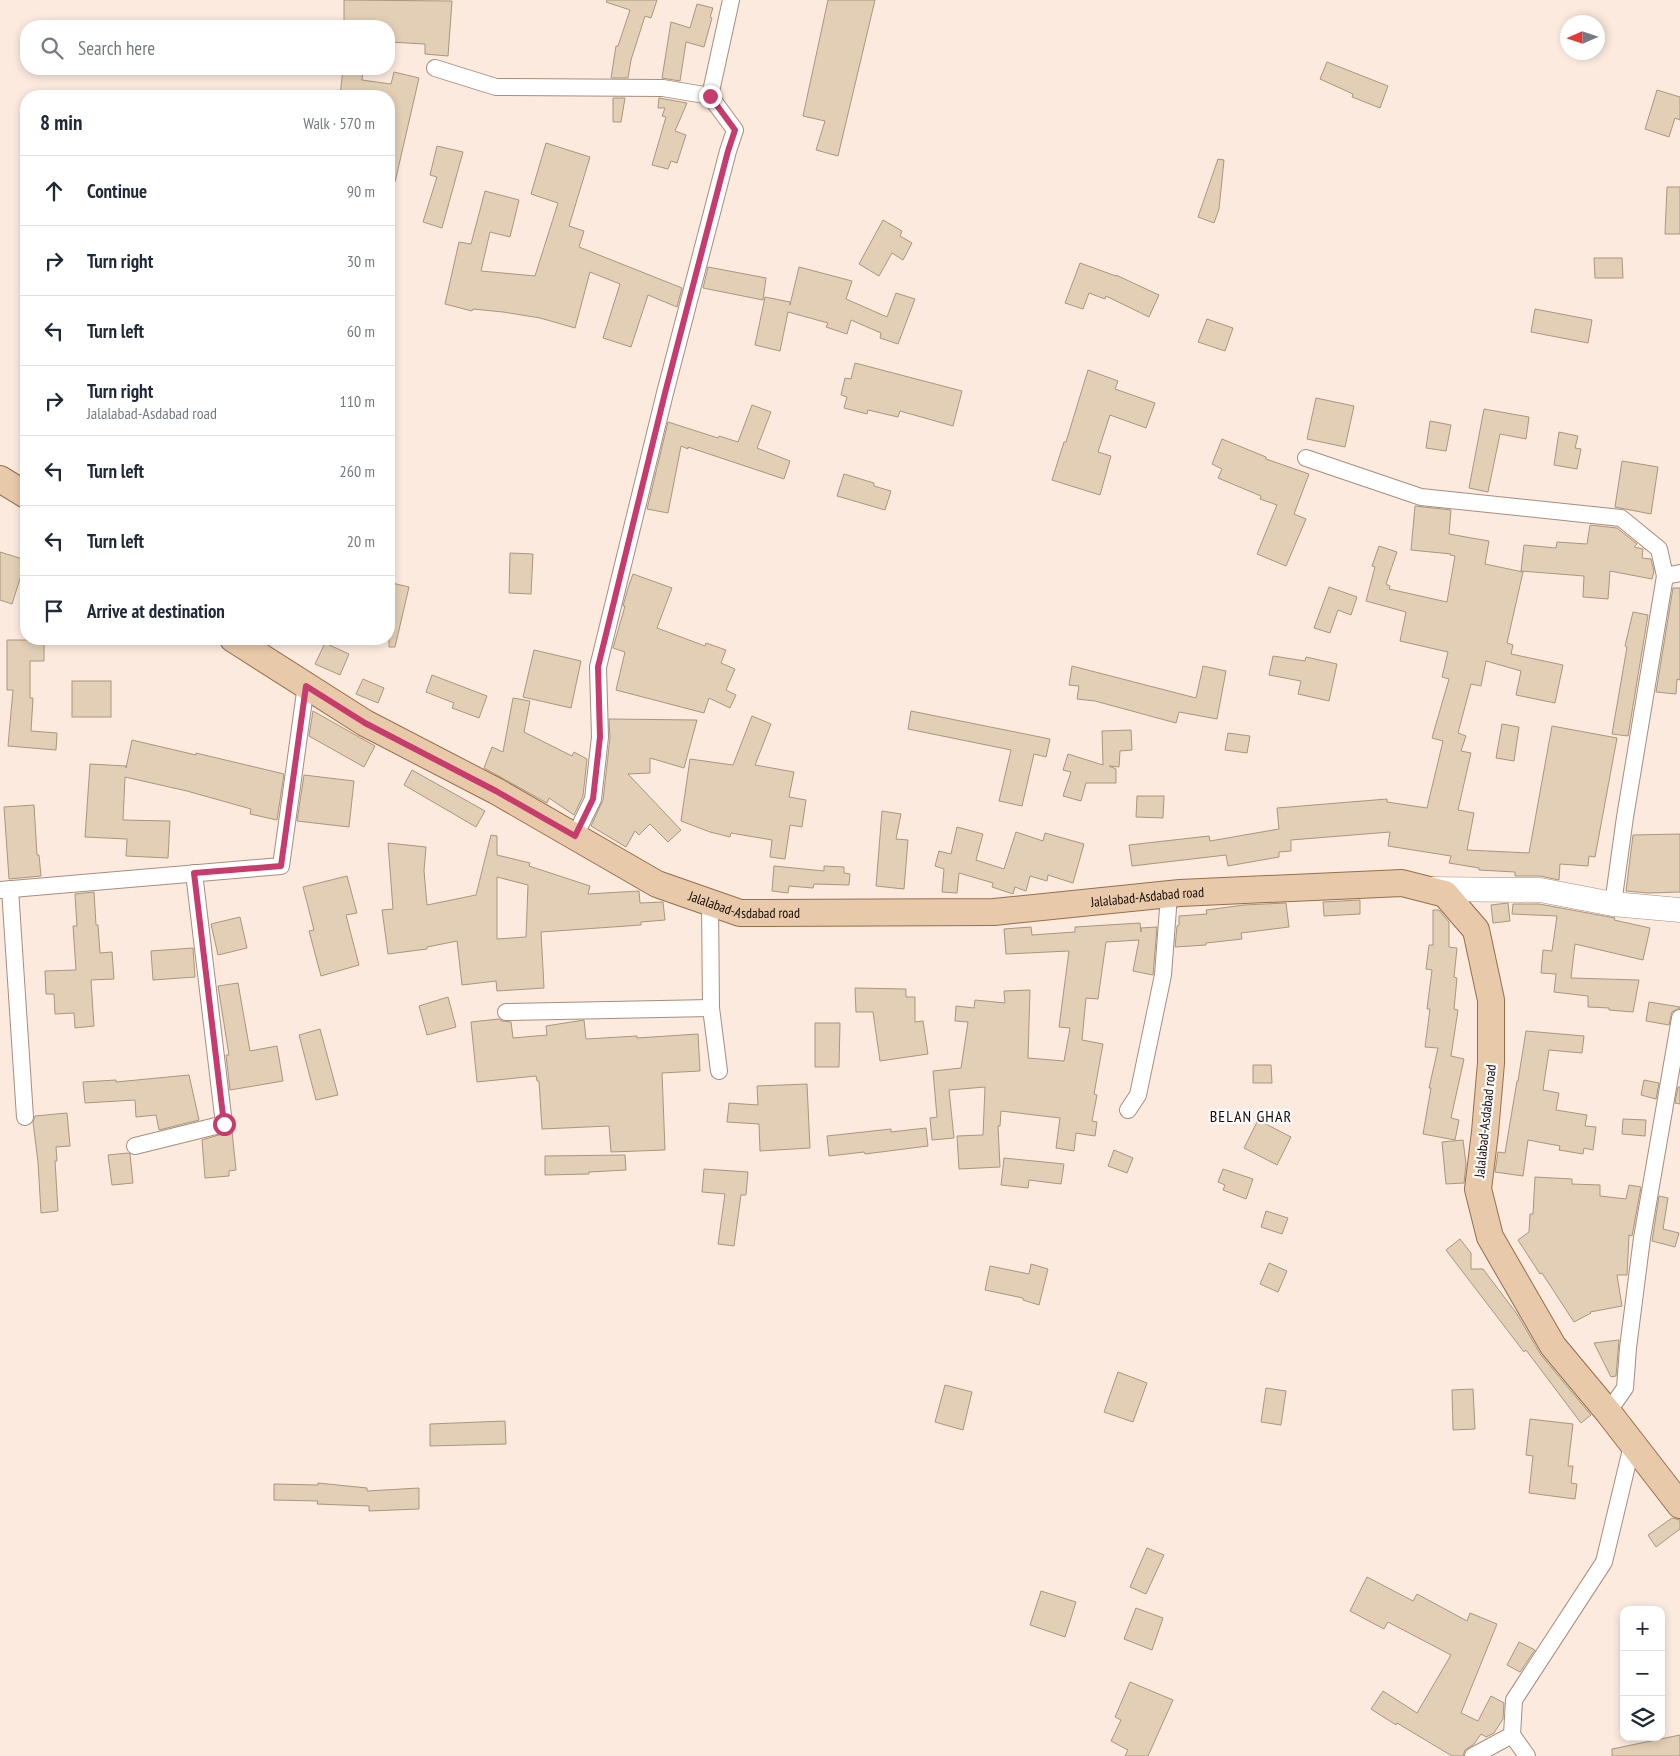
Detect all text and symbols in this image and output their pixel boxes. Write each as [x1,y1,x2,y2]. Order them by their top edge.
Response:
north arrow [1560,15,1605,60]
search box [20,20,395,75]
icon: search [38,34,66,62]
text: Search here [78,36,155,60]
route end [699,85,722,108]
text: 8 min [40,109,82,136]
text: Walk · 570 m [303,113,375,133]
icon: ahead [40,177,68,205]
text: Continue [87,179,147,203]
text: 90 m [347,181,375,201]
icon: right [40,247,68,275]
text: Turn right [87,249,153,273]
text: 30 m [347,251,375,271]
icon: left [40,317,68,345]
text: Turn left [87,319,144,343]
text: 60 m [347,321,375,341]
text: Turn right [87,379,153,403]
icon: right [40,387,68,415]
text: 110 m [340,391,375,411]
text: Jalalabad-Asdabad road [87,403,217,423]
icon: left [40,457,68,485]
text: Turn left [87,459,144,483]
text: 260 m [340,461,375,481]
icon: left [40,527,68,555]
text: Turn left [87,529,144,553]
text: 20 m [347,531,375,551]
icon: arrive [40,597,68,625]
text: Arrive at destination [87,599,225,623]
street label: Jalalabad-Asdabad road [1089,883,1204,911]
street label: Jalalabad-Asdabad road [685,886,800,922]
street label: Jalalabad-Asdabad road [1470,1064,1500,1179]
district label: BELAN GHAR [1210,1106,1292,1126]
route start [213,1113,236,1136]
map controls [1620,1606,1665,1741]
button: + [1620,1606,1665,1651]
button: − [1620,1651,1665,1696]
button: layers [1620,1696,1665,1741]

